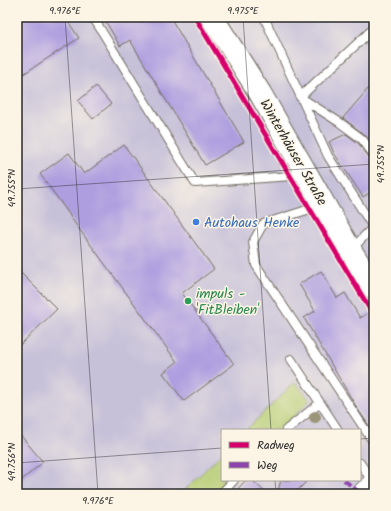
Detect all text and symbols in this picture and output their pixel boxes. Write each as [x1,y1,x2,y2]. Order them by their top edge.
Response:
text: 9.976°E [49,3,82,19]
text: 9.975°E [227,3,260,19]
street label: Winterhäuser Straße [254,95,333,211]
text: 49.755°N [373,145,389,183]
text: 49.755°N [4,169,20,207]
place label: Autohaus Henke [204,212,300,234]
marker: Autohaus Henke [191,217,201,227]
place label: impuls - 'FitBleiben' [196,283,260,321]
marker: impuls - 'FitBleiben' [183,296,193,306]
legend [221,429,361,481]
text: Radweg [257,436,295,455]
text: 49.756°N [4,443,20,481]
text: Weg [257,456,278,475]
text: 9.976°E [82,493,115,509]

